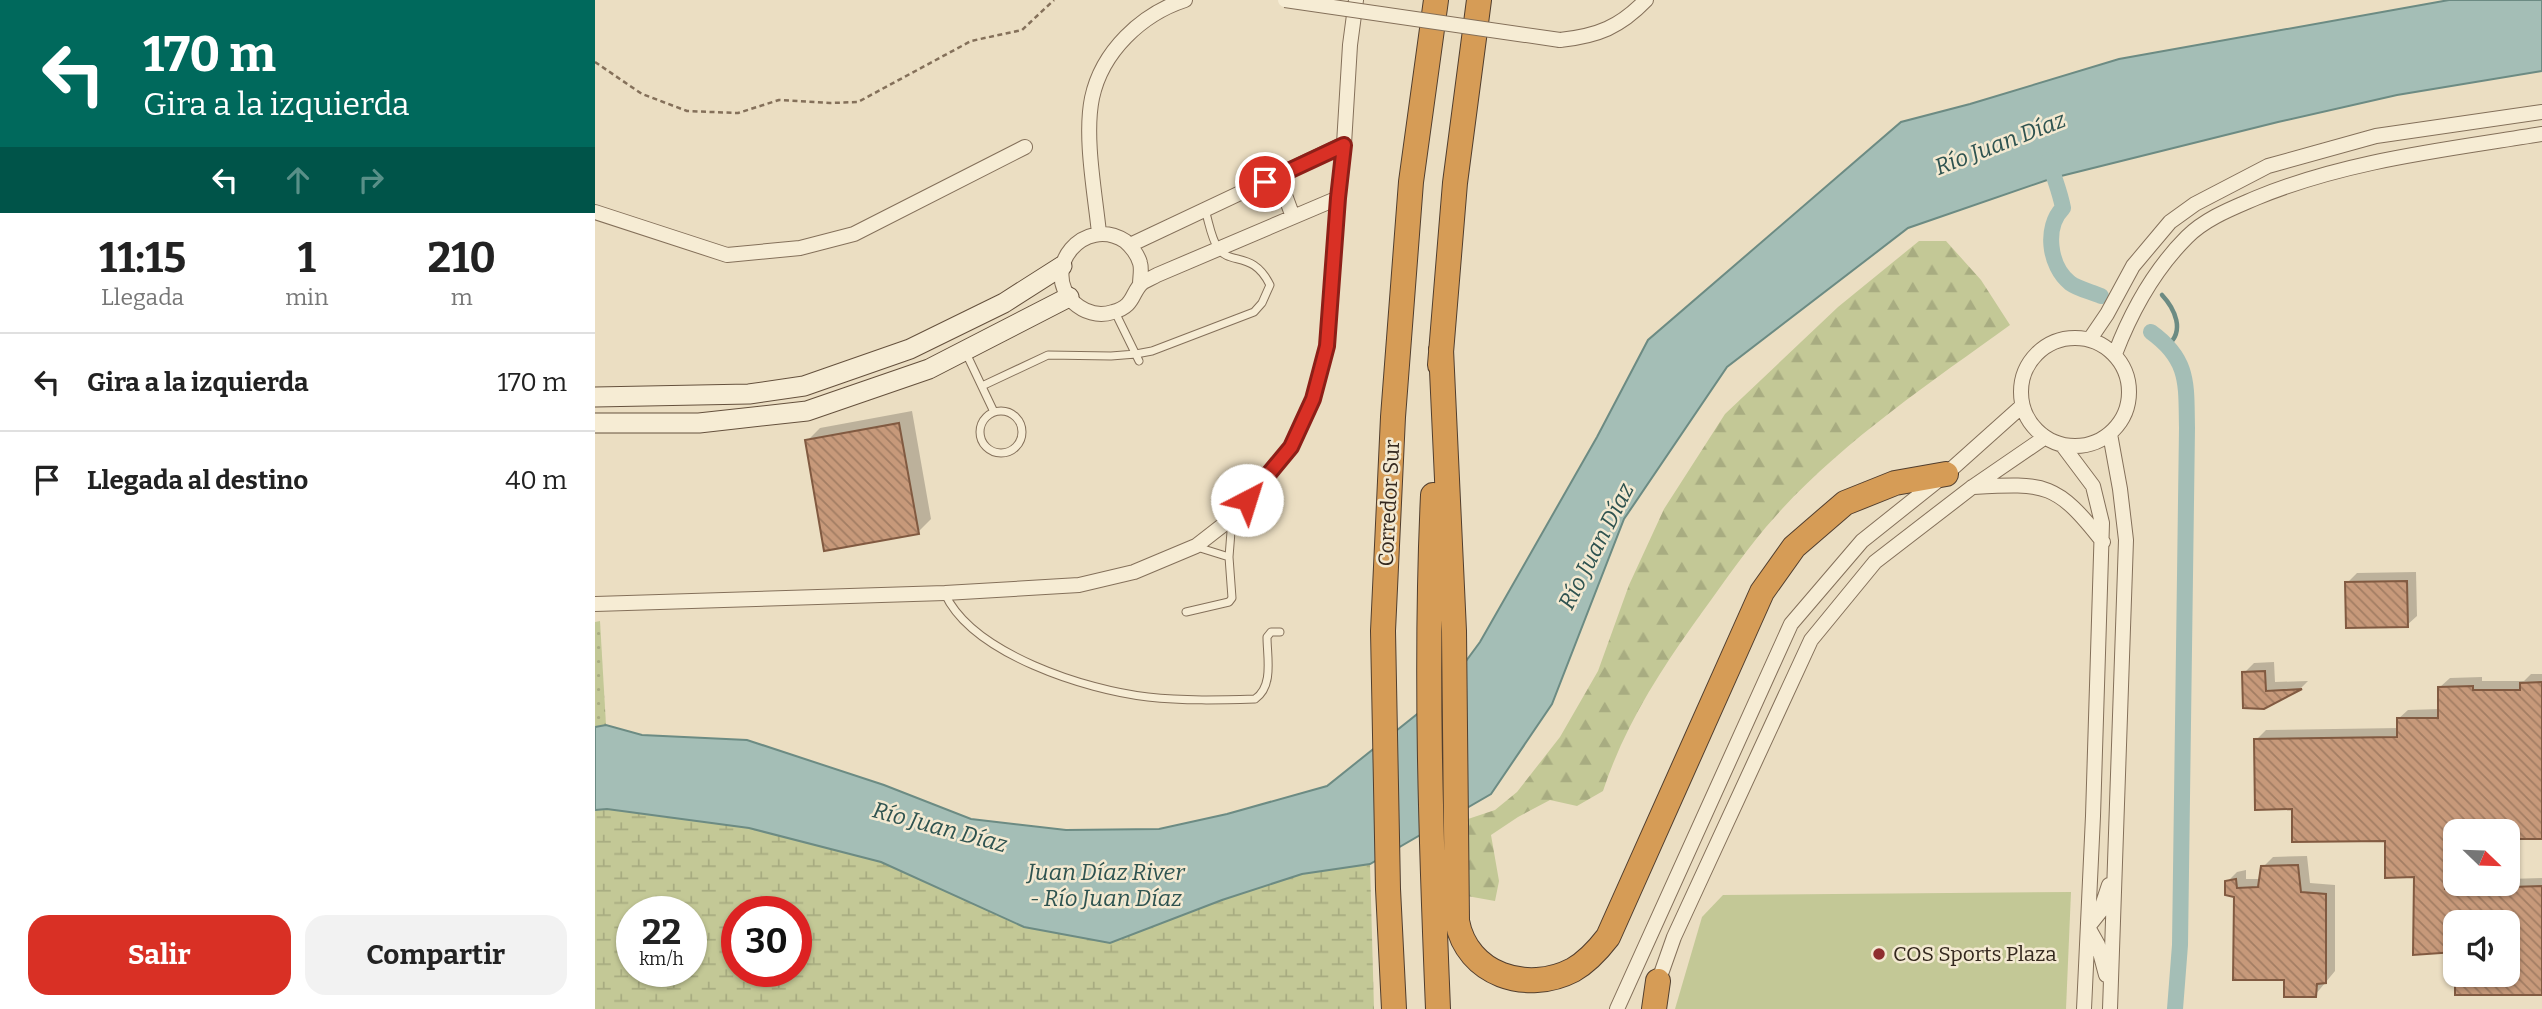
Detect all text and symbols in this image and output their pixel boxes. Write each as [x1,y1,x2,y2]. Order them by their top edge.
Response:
text: 170 m [143,25,276,84]
icon: left [28,28,119,119]
text: Gira a la izquierda [143,85,410,123]
water label: Río Juan Díaz [1931,105,2070,181]
pin [1235,152,1295,212]
icon: left [206,161,244,199]
icon: ahead [279,161,317,199]
icon: right [352,161,390,199]
icon: arrive [1246,163,1284,201]
text: 11:15 [99,233,186,283]
text: 1 [298,233,316,283]
text: 210 [428,233,496,283]
text: Llegada [101,283,184,311]
text: min [285,283,329,311]
text: m [451,283,473,311]
icon: left [28,363,66,401]
text: Gira a la izquierda [87,367,309,398]
text: 170 m [497,367,567,398]
street label: Corredor Sur [1373,439,1405,567]
icon: arrive [28,461,66,499]
position arrow [1210,463,1284,537]
text: Llegada al destino [87,465,308,496]
text: 40 m [505,465,567,496]
water label: Río Juan Díaz [1552,478,1640,614]
water label: Río Juan Díaz [870,796,1011,858]
north arrow [2443,819,2520,896]
map controls [2443,819,2520,987]
water label: Juan Díaz River - Río Juan Díaz [1025,858,1186,912]
speed limit sign: 30 [721,896,812,987]
button: sound [2443,910,2520,987]
text: 22 [642,911,681,953]
button: Salir [28,915,291,995]
button: Compartir [305,915,567,995]
place label: COS Sports Plaza [1893,941,2057,967]
marker: COS Sports Plaza [1871,946,1887,962]
text: km/h [639,948,684,970]

